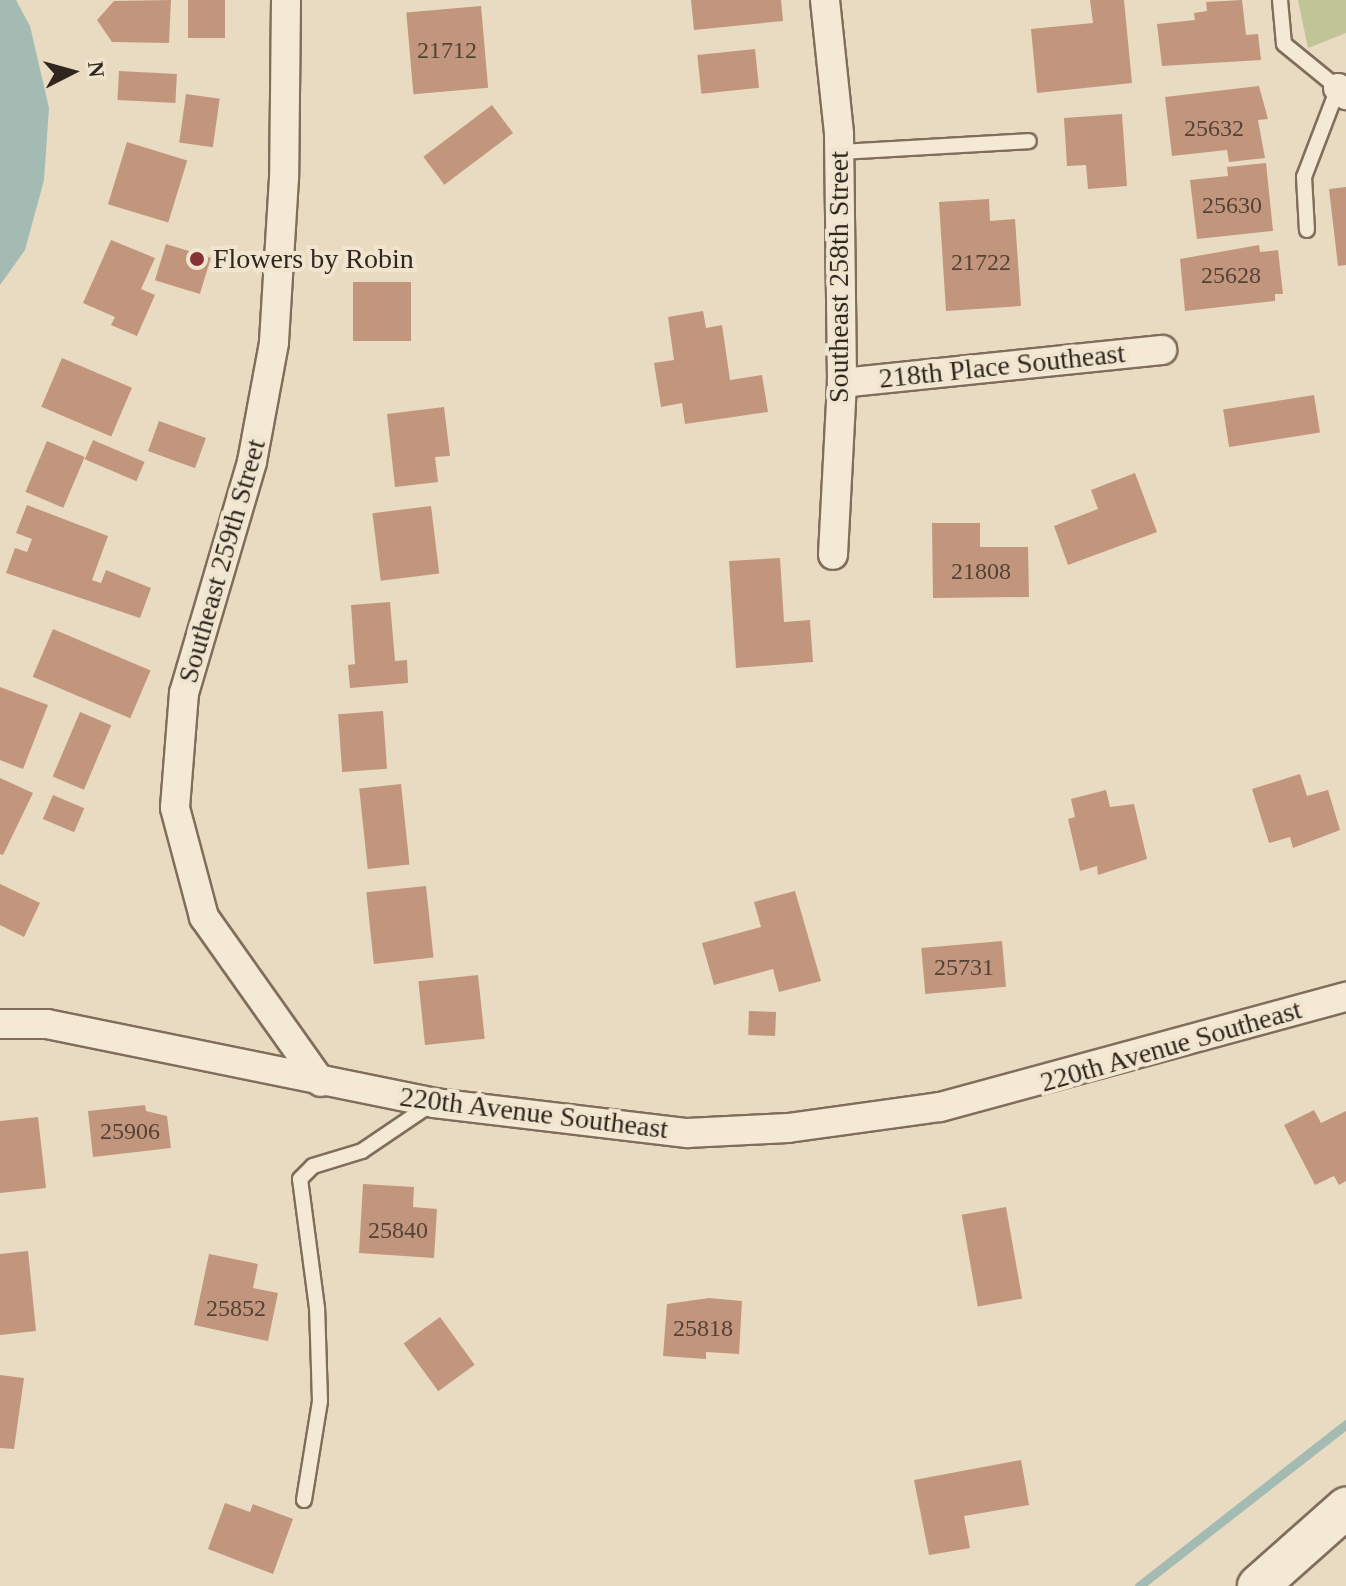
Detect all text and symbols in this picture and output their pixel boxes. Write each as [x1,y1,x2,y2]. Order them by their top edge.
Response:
north arrow [32,32,112,112]
house number: 21712 [417,37,477,65]
text: N [83,60,110,79]
house number: 25632 [1184,115,1244,143]
street label: Southeast 258th Street [822,151,856,403]
house number: 25630 [1202,192,1262,220]
place label: Flowers by Robin [213,242,414,276]
house number: 21722 [951,249,1011,277]
marker: Flowers by Robin [188,250,206,268]
house number: 25628 [1201,262,1261,290]
street label: 218th Place Southeast [877,336,1127,396]
street label: Southeast 259th Street [171,435,273,687]
house number: 21808 [951,558,1011,586]
house number: 25731 [934,954,994,982]
street label: 220th Avenue Southeast [1036,992,1306,1100]
street label: 220th Avenue Southeast [397,1080,671,1146]
house number: 25906 [100,1118,160,1146]
house number: 25840 [368,1217,428,1245]
house number: 25852 [206,1295,266,1323]
house number: 25818 [673,1315,733,1343]

